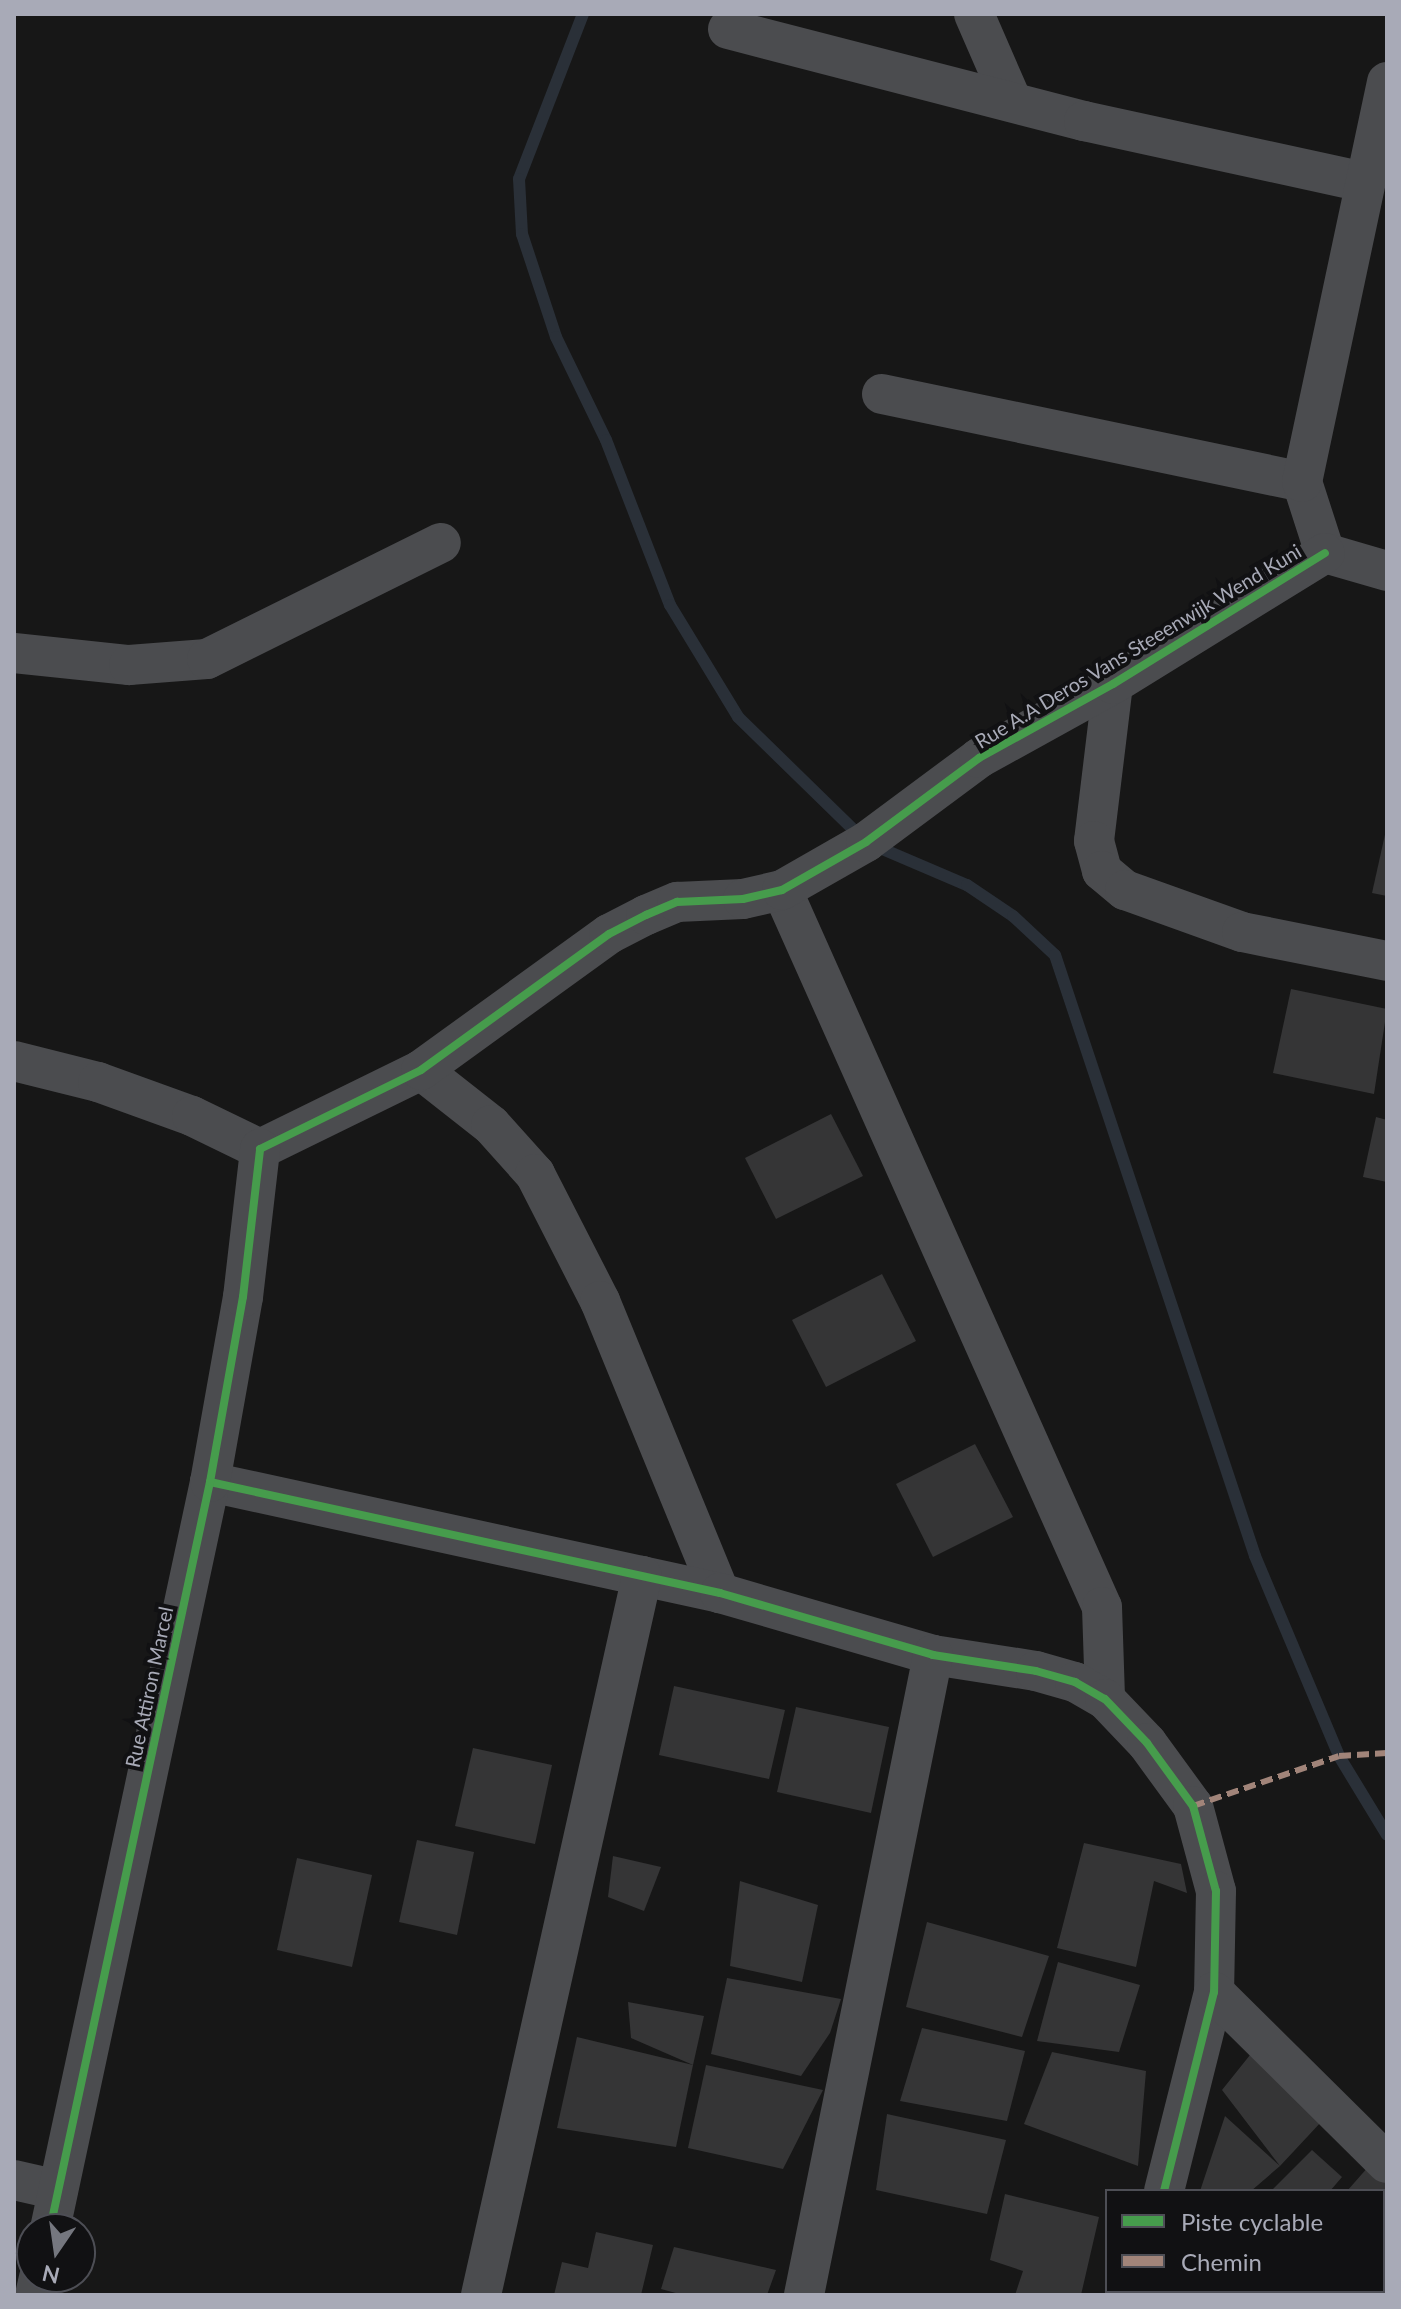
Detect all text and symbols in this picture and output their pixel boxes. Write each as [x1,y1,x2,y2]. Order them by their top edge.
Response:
street label: Rue A.A Deros Vans Steeenwijk Wend Kuni [969,538,1307,754]
street label: Rue Attiron Marcel [120,1604,178,1770]
legend [1105,2189,1385,2293]
text: Piste cyclable [1181,2207,1323,2236]
north arrow [16,2213,96,2293]
text: Chemin [1181,2247,1262,2276]
text: N [40,2260,62,2290]

